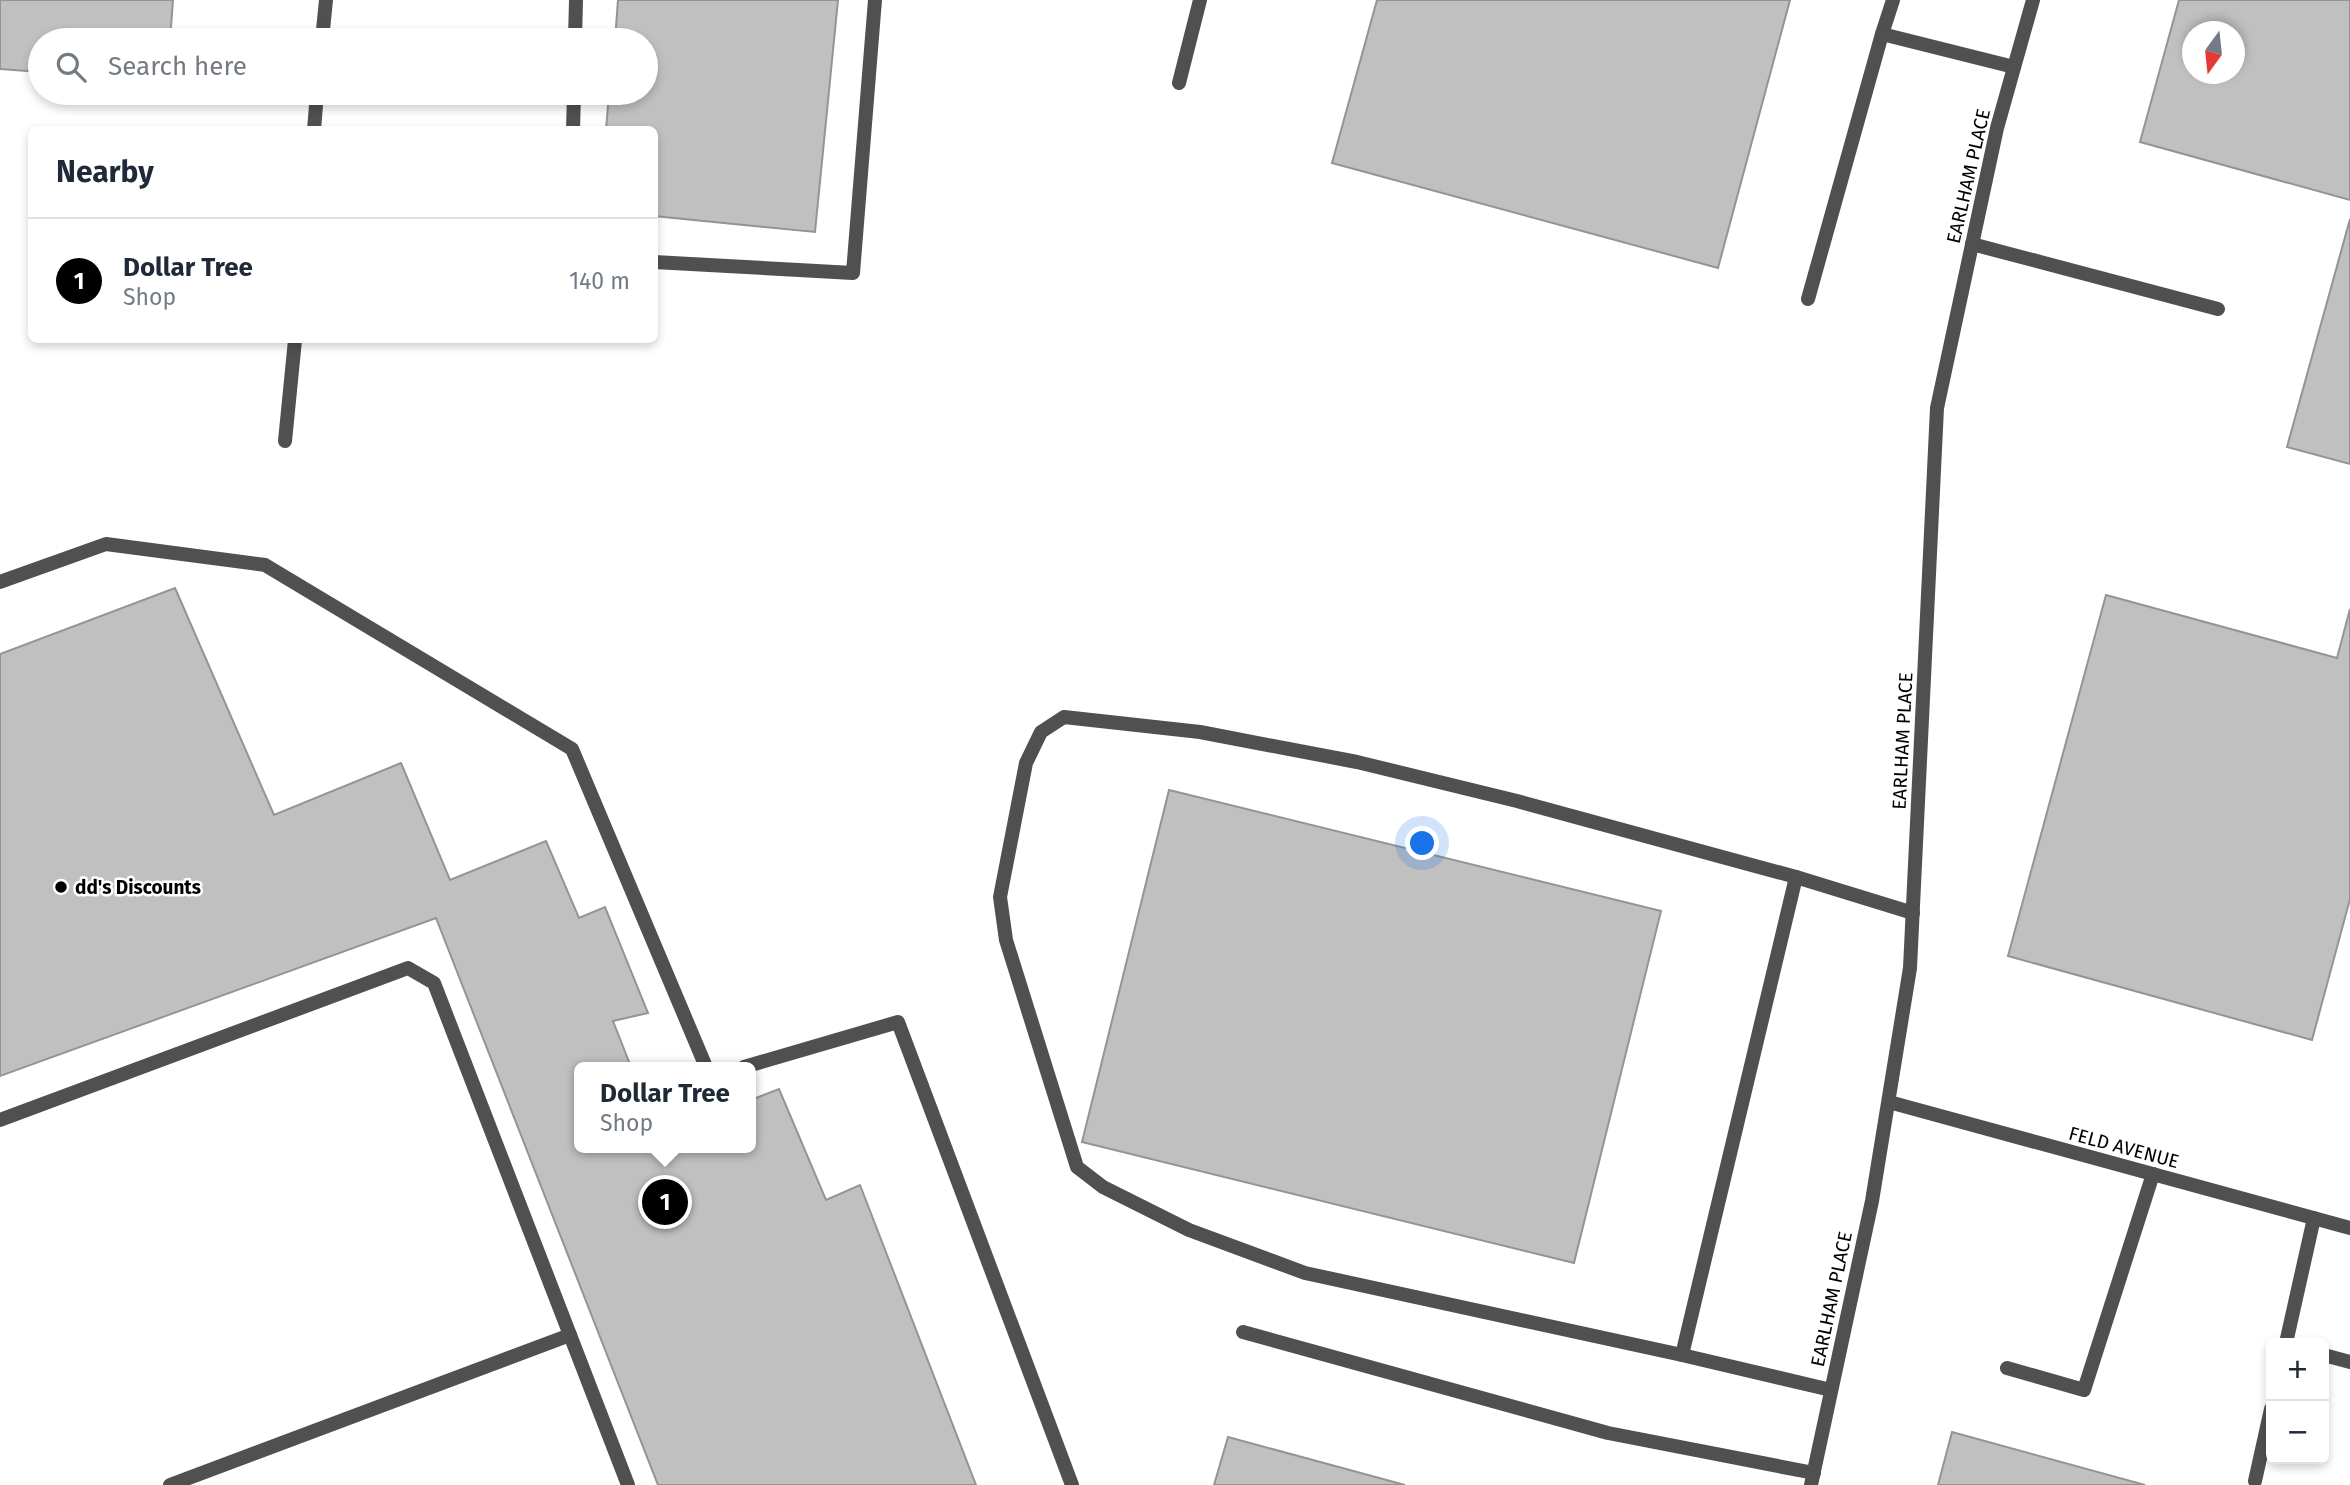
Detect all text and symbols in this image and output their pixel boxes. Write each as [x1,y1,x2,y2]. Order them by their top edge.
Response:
north arrow [2182,21,2245,84]
search box [28,28,658,105]
icon: search [52,48,90,86]
text: Search here [108,51,247,82]
street label: EARLHAM PLACE [1942,106,1995,246]
text: Nearby [56,154,154,190]
text: Dollar Tree [123,252,253,283]
text: 1 [74,267,84,295]
text: 140 m [569,267,630,295]
text: Shop [123,283,176,311]
street label: EARLHAM PLACE [1887,672,1918,810]
your location [1405,826,1439,860]
place label: dd's Discounts [75,876,201,899]
marker: dd's Discounts [53,879,69,895]
popup [574,1062,756,1153]
text: Dollar Tree [600,1078,730,1109]
text: Shop [600,1109,653,1137]
street label: FELD AVENUE [2066,1122,2182,1173]
pin: 1 [642,1176,688,1228]
street label: EARLHAM PLACE [1806,1229,1857,1369]
map controls [2266,1338,2329,1464]
button: + [2266,1338,2329,1401]
button: − [2266,1401,2329,1464]

